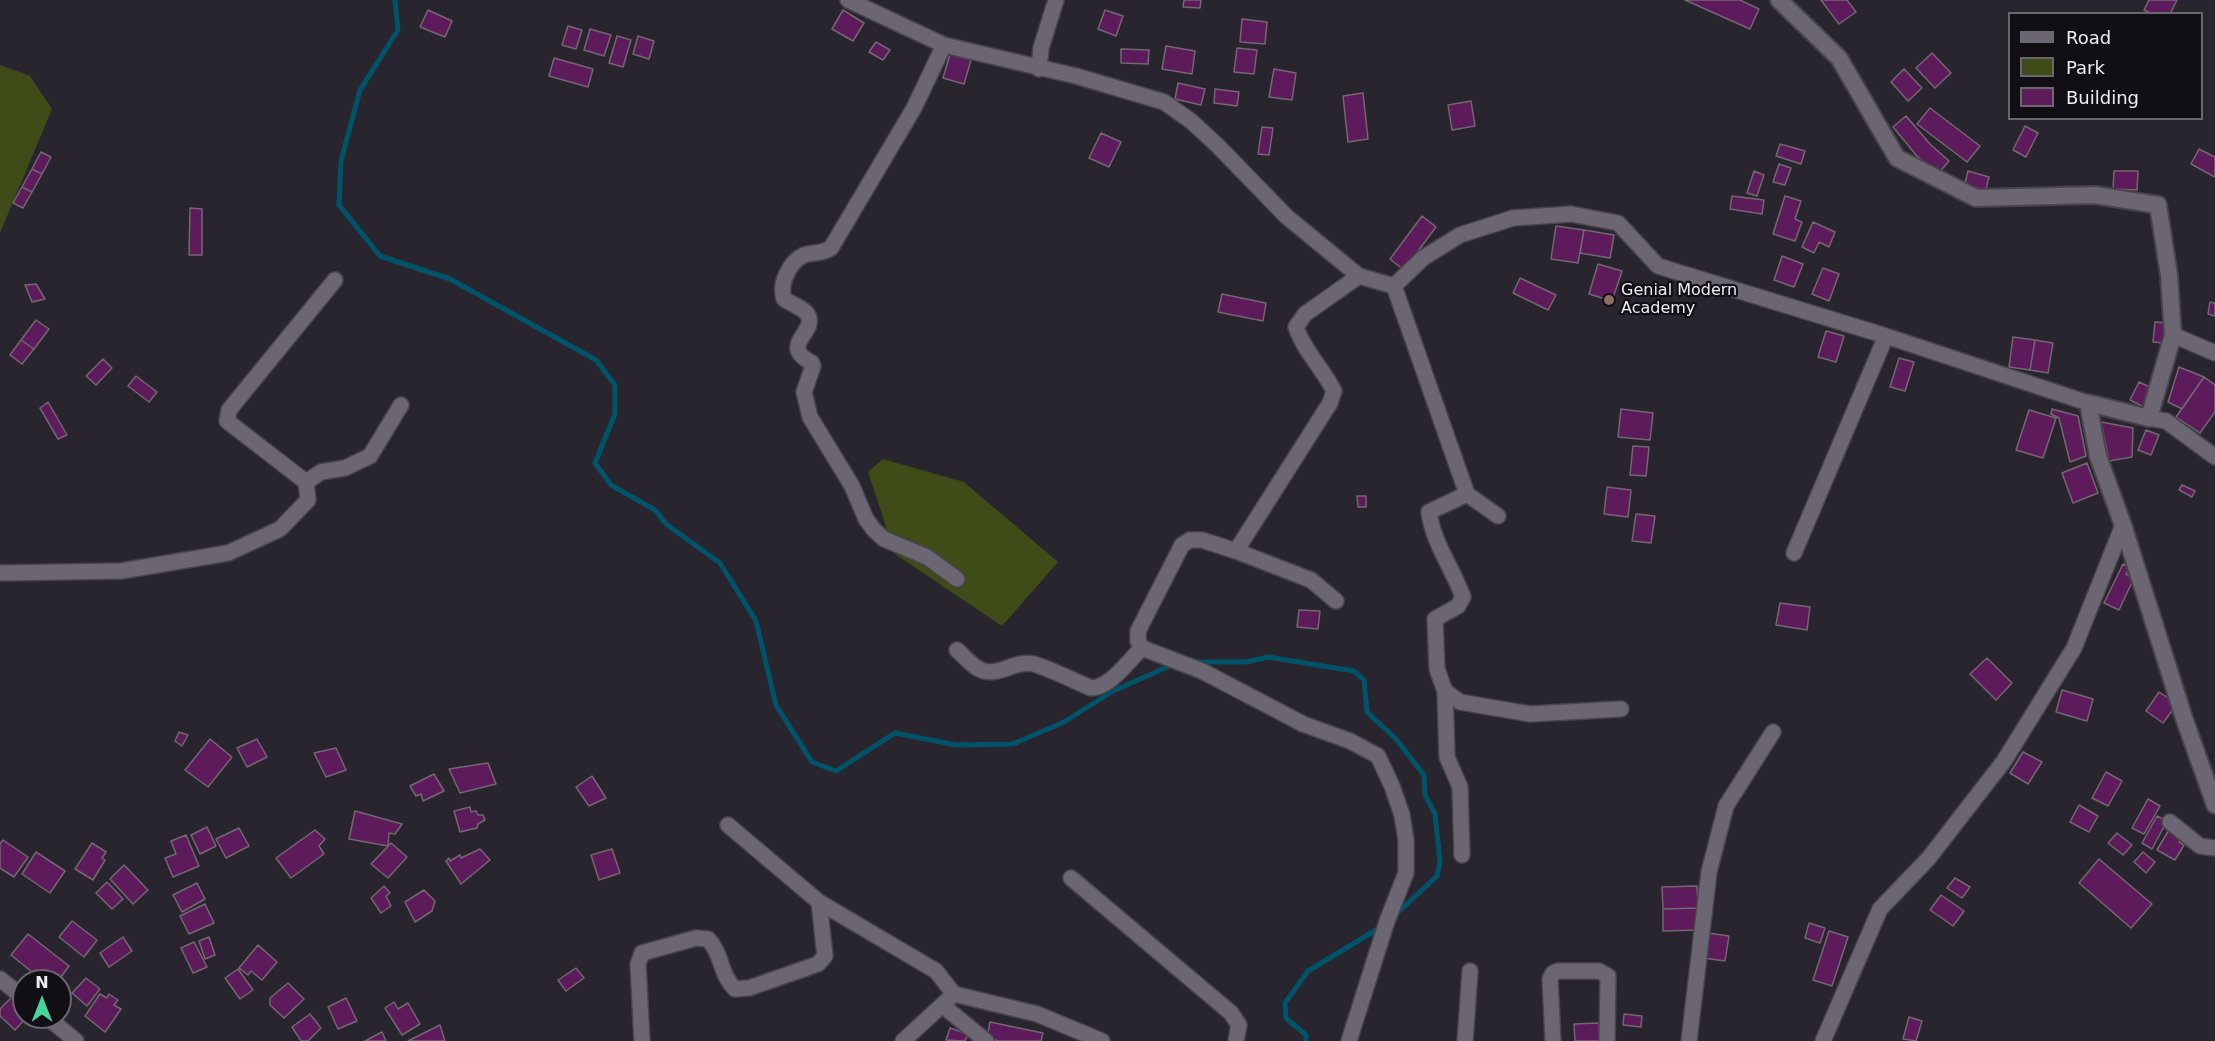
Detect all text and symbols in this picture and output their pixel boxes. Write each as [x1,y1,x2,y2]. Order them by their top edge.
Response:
legend [2008,12,2203,120]
text: Road [2066,27,2111,48]
text: Park [2066,57,2105,78]
text: Building [2066,87,2139,108]
place label: Genial Modern Academy [1621,281,1737,319]
marker: Genial Modern Academy [1602,293,1616,307]
north arrow [12,969,72,1029]
text: N [35,973,49,992]

